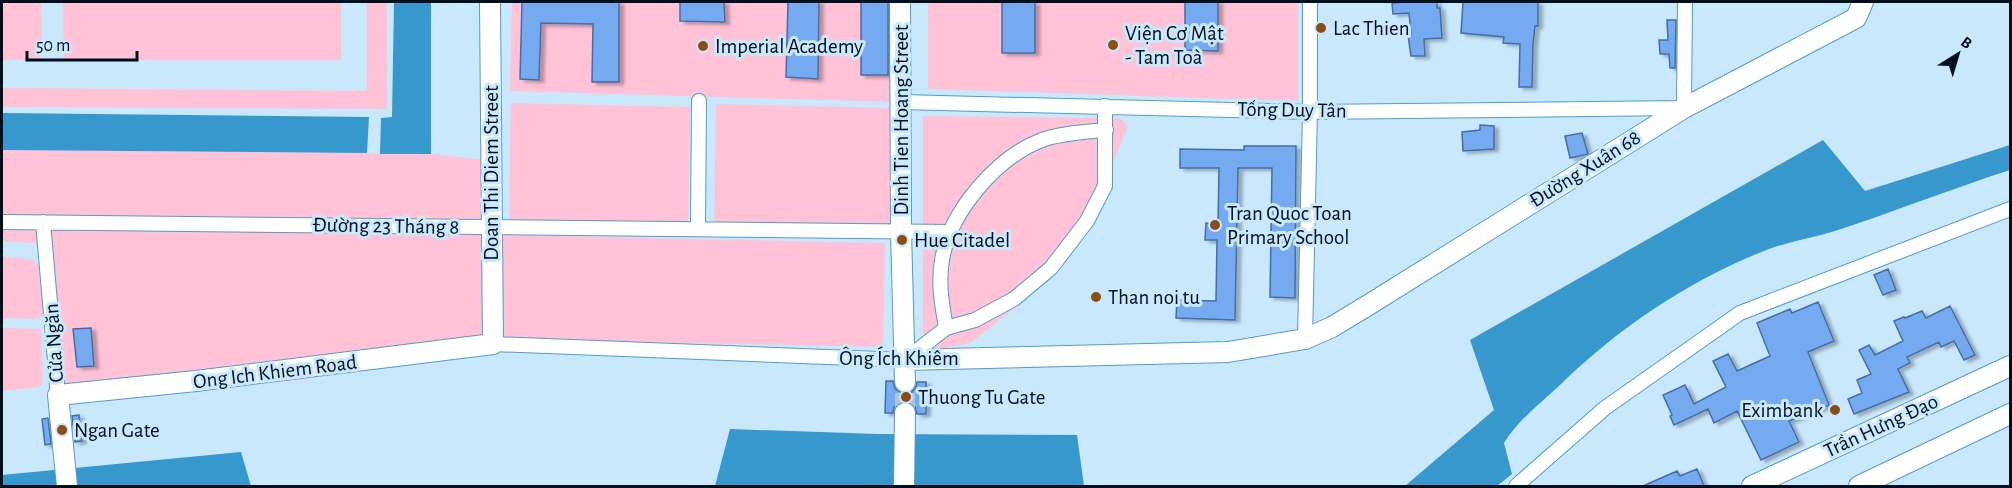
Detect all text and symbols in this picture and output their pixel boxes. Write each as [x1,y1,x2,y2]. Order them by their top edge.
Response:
place label: Lac Thien [1333,18,1410,39]
marker: Lac Thien [1314,21,1328,35]
place label: Viện Cơ Mật - Tam Toà [1125,23,1224,68]
scale bar [27,24,136,62]
street label: Dinh Tien Hoang Street [891,24,912,215]
north arrow [1928,24,1988,84]
text: B [1958,34,1975,52]
place label: Imperial Academy [715,36,863,57]
text: 50 m [36,37,70,55]
marker: Viện Cơ Mật - Tam Toà [1106,38,1120,52]
marker: Imperial Academy [696,39,710,53]
street label: Doan Thi Diem Street [481,85,502,261]
street label: Tống Duy Tân [1237,99,1347,121]
street label: Đường Xuân 68 [1526,127,1644,211]
place label: Tran Quoc Toan Primary School [1227,203,1352,248]
street label: Đường 23 Tháng 8 [312,214,460,238]
marker: Tran Quoc Toan Primary School [1208,218,1222,232]
place label: Hue Citadel [914,230,1010,251]
marker: Hue Citadel [895,233,909,247]
place label: Than noi tu [1108,287,1200,308]
marker: Than noi tu [1089,290,1103,304]
street label: Cửa Ngăn [41,303,67,383]
street label: Ông Ích Khiêm [839,346,959,369]
street label: Ong Ich Khiem Road [192,352,358,392]
place label: Thuong Tu Gate [918,387,1045,408]
marker: Thuong Tu Gate [899,390,913,404]
street label: Trần Hưng Đạo [1821,390,1941,462]
place label: Eximbank [1741,400,1823,421]
marker: Eximbank [1828,403,1842,417]
place label: Ngan Gate [74,420,160,441]
marker: Ngan Gate [55,423,69,437]

